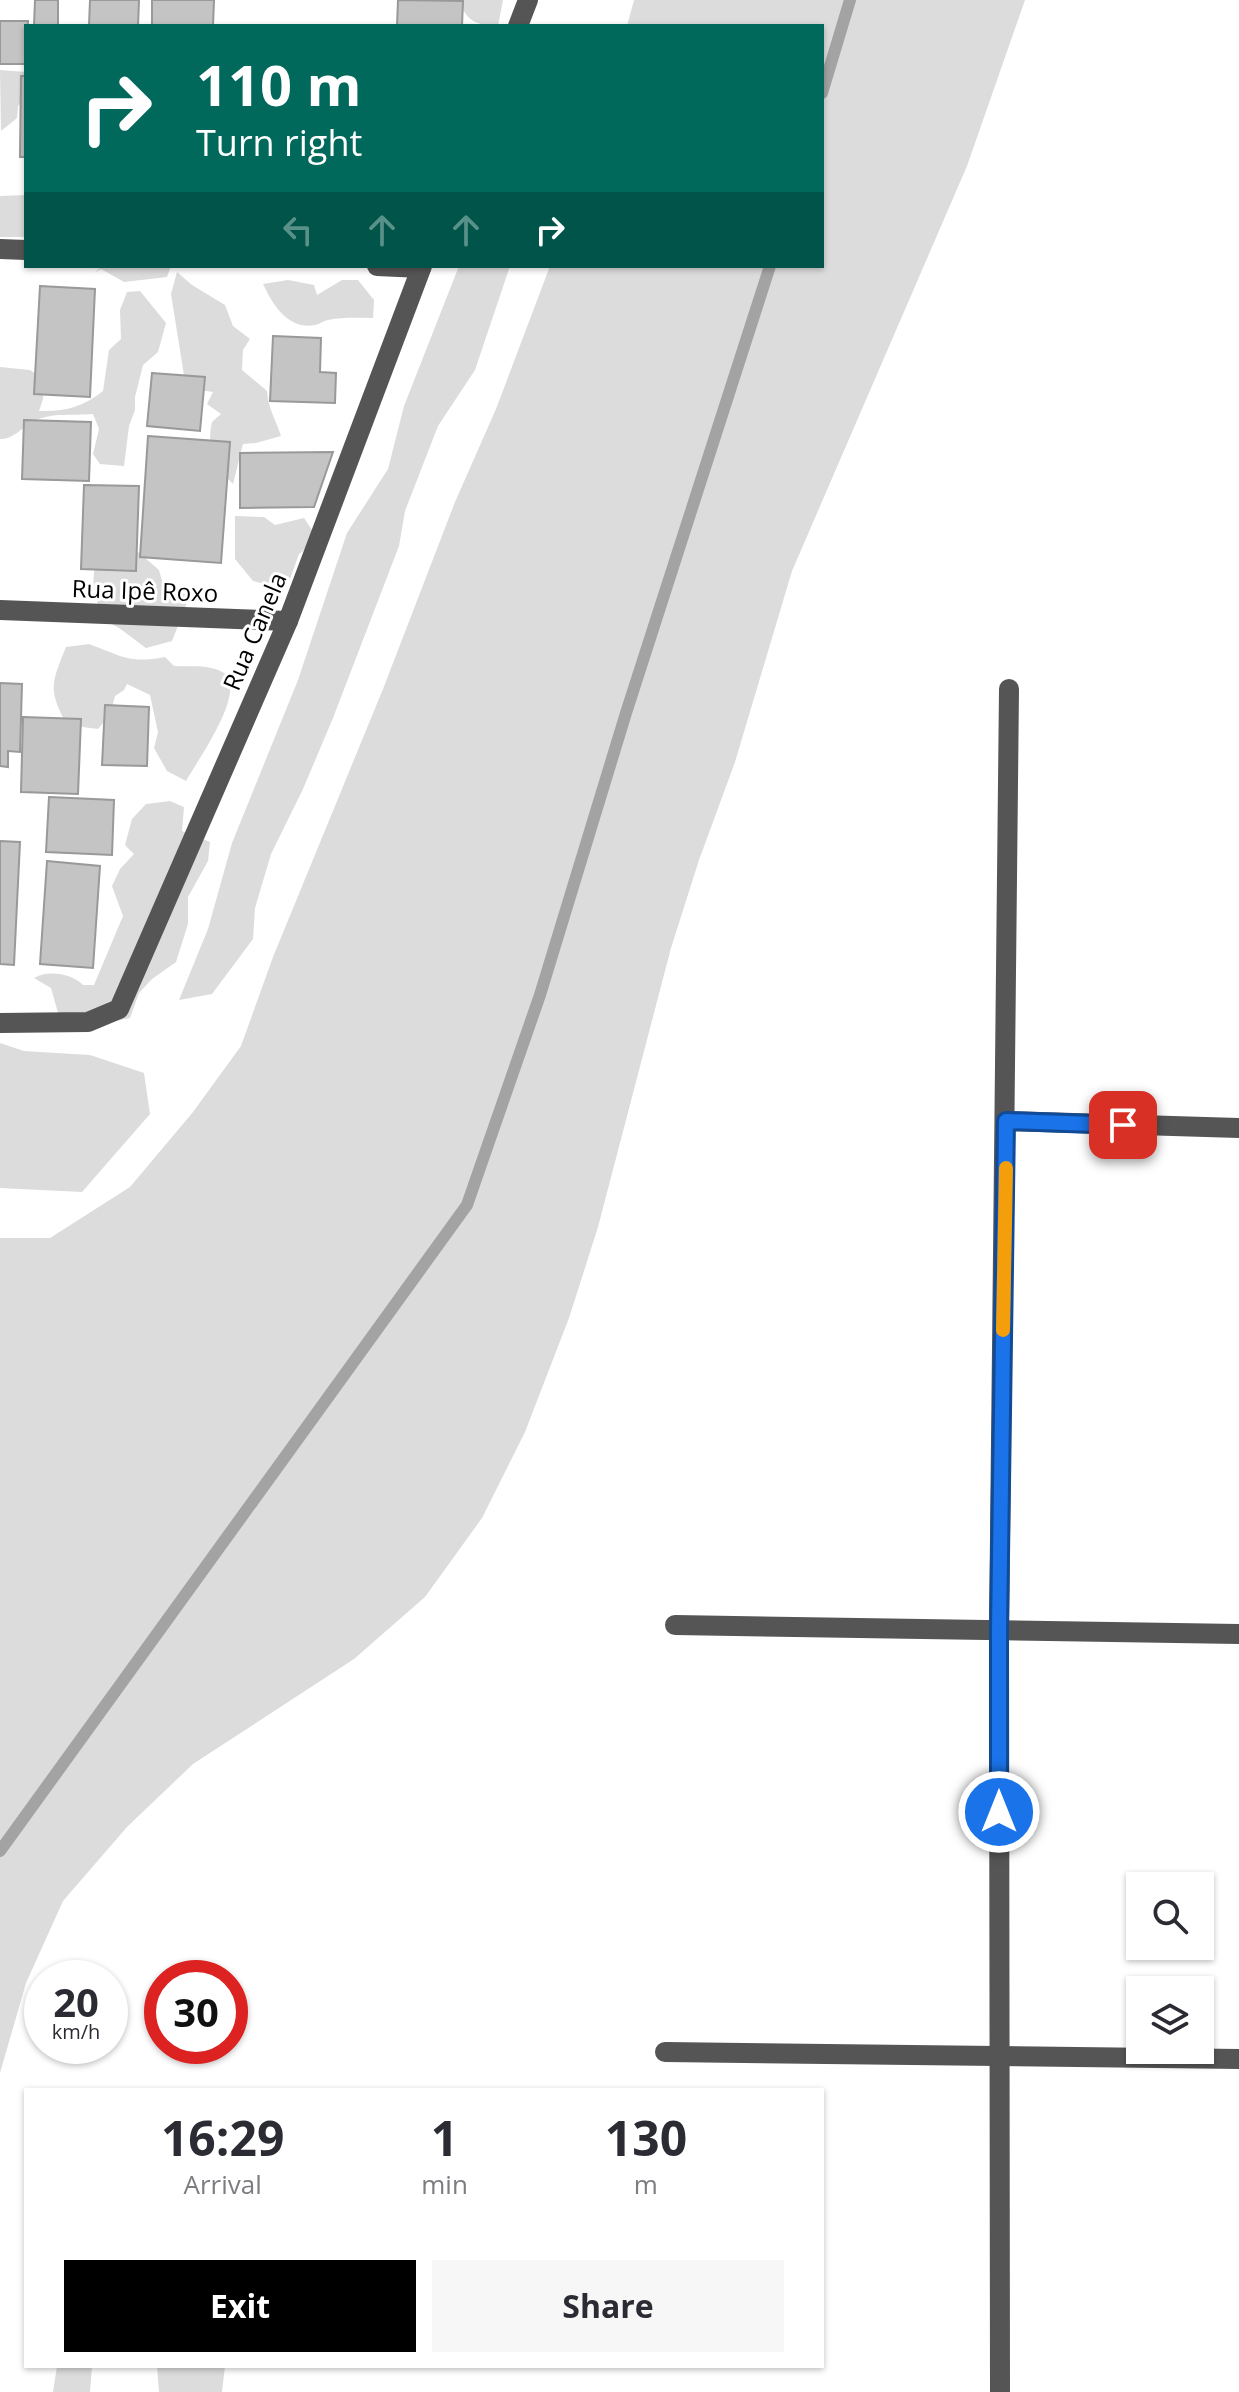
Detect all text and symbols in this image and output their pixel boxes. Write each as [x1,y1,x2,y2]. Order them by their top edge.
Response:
text: 110 m [196,46,362,122]
icon: right [64,56,168,160]
text: Turn right [196,118,362,167]
icon: left [276,208,320,252]
icon: ahead [360,208,404,252]
icon: ahead [444,208,488,252]
icon: right [528,208,572,252]
street label: Rua Canela [214,567,294,695]
street label: Rua Ipê Roxo [71,571,219,609]
pin [1089,1091,1157,1159]
icon: arrive [1101,1103,1145,1147]
position arrow [957,1770,1041,1854]
map controls [1126,1872,1214,2064]
button: search [1126,1872,1214,1960]
speed limit sign: 30 [144,1960,248,2064]
text: 20 [53,1974,99,2029]
button: layers [1126,1976,1214,2064]
text: km/h [52,2018,100,2045]
text: 16:29 [161,2105,284,2170]
text: 1 [431,2105,458,2170]
text: 130 [605,2105,687,2170]
text: Arrival [183,2166,262,2202]
text: min [421,2166,468,2202]
text: m [634,2166,658,2202]
button: Exit [64,2260,416,2352]
button: Share [432,2260,784,2352]

